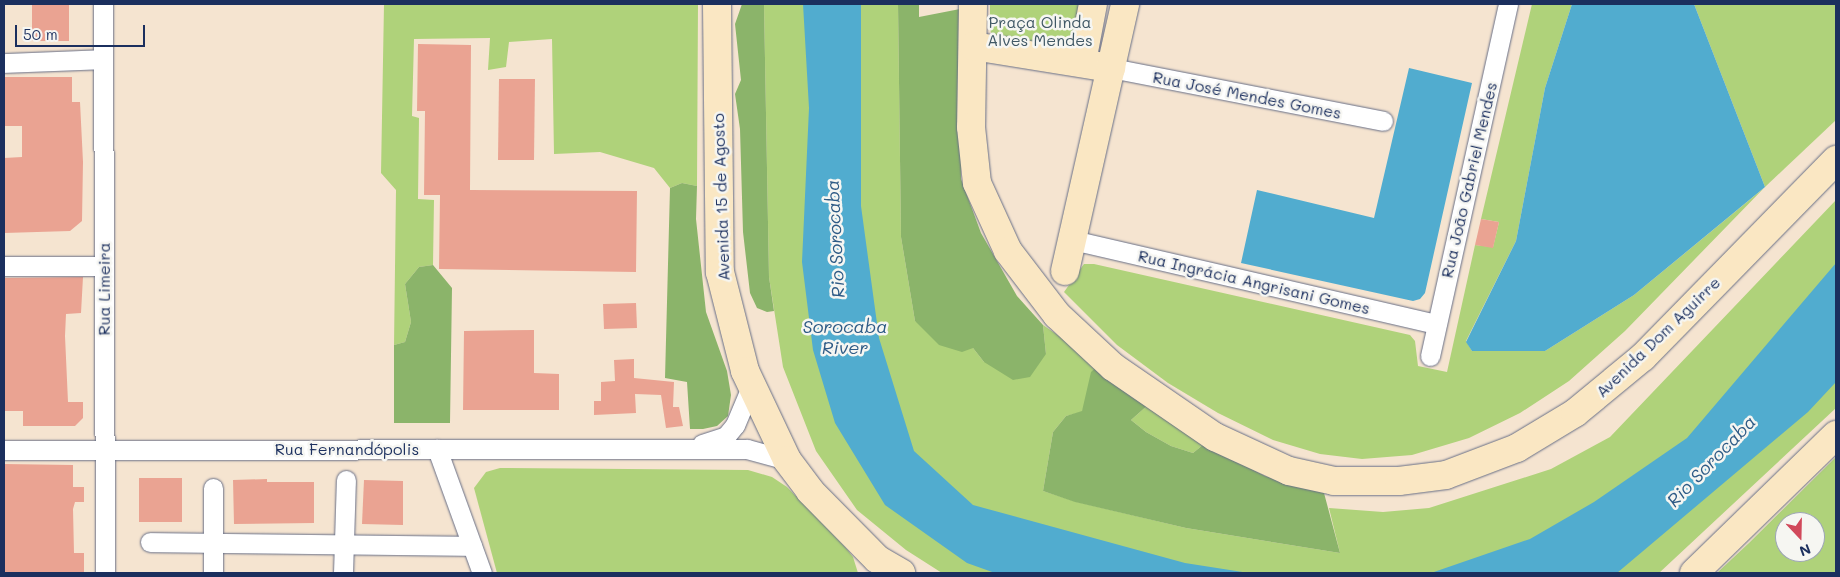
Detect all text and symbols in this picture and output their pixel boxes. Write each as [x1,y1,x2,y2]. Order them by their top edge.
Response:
park label: Praça Olinda Alves Mendes [987,12,1093,50]
scale bar [18,15,148,47]
text: 50 m [23,24,58,44]
street label: Rua José Mendes Gomes [1151,67,1343,123]
street label: Rua João Gabriel Mendes [1437,80,1501,280]
street label: Avenida 15 de Agosto [708,113,734,281]
water label: Rio Sorocaba [821,179,849,299]
street label: Rua Limeira [94,243,114,335]
street label: Rua Ingrácia Angrisani Gomes [1136,246,1372,318]
street label: Avenida Dom Aguirre [1592,273,1724,401]
water label: Sorocaba River [803,316,887,358]
water label: Rio Sorocaba [1662,411,1760,511]
street label: Rua Fernandópolis [275,439,419,459]
north arrow [1775,512,1825,562]
text: N [1797,540,1814,561]

